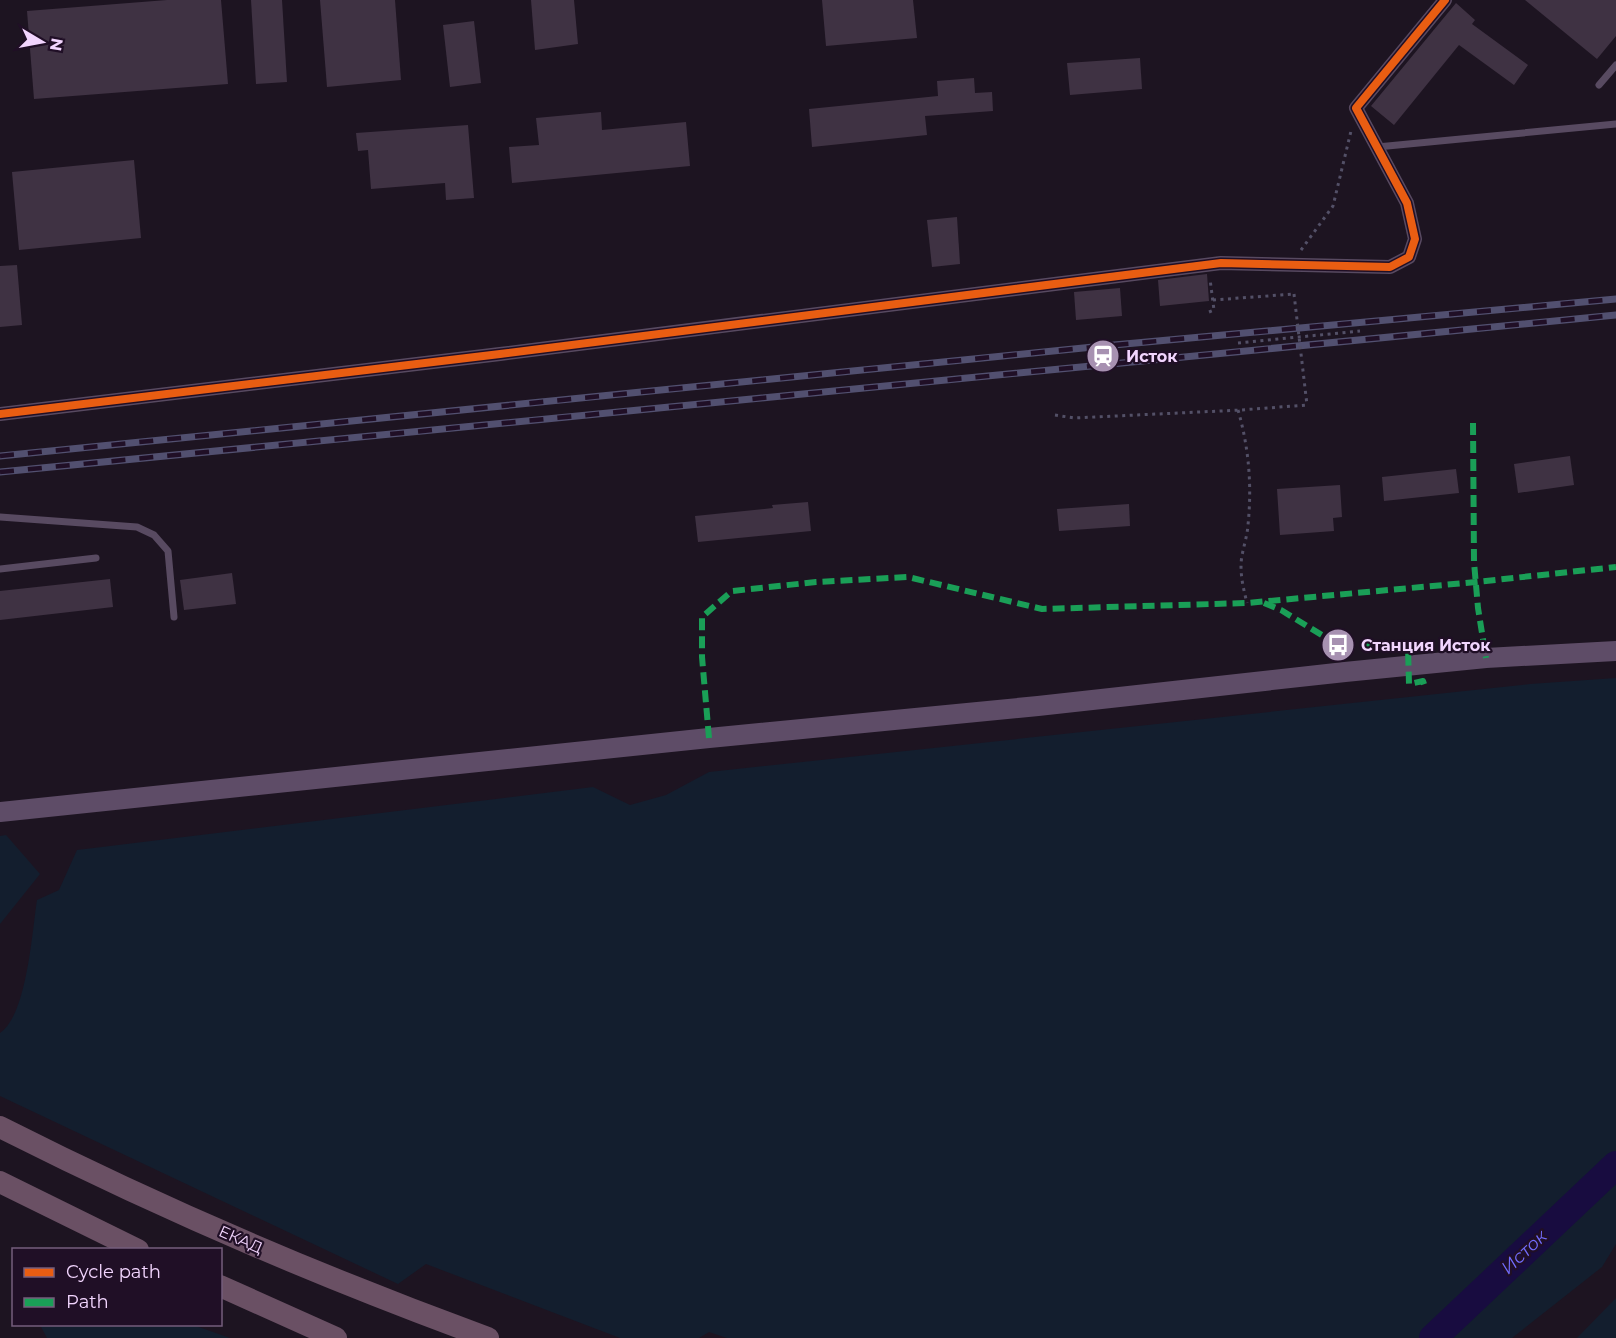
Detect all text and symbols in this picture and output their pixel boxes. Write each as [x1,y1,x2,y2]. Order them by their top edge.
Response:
north arrow [12,12,72,72]
text: N [46,36,67,53]
station icon: Исток [1085,338,1121,374]
place label: Исток [1126,347,1178,366]
bus stop icon: Станция Исток [1320,627,1356,663]
place label: Станция Исток [1361,636,1491,655]
street label: ЕКАД [216,1221,266,1258]
water label: Исток [1496,1225,1552,1279]
legend [12,1248,222,1326]
text: Cycle path [66,1261,161,1283]
text: Path [66,1291,109,1313]

